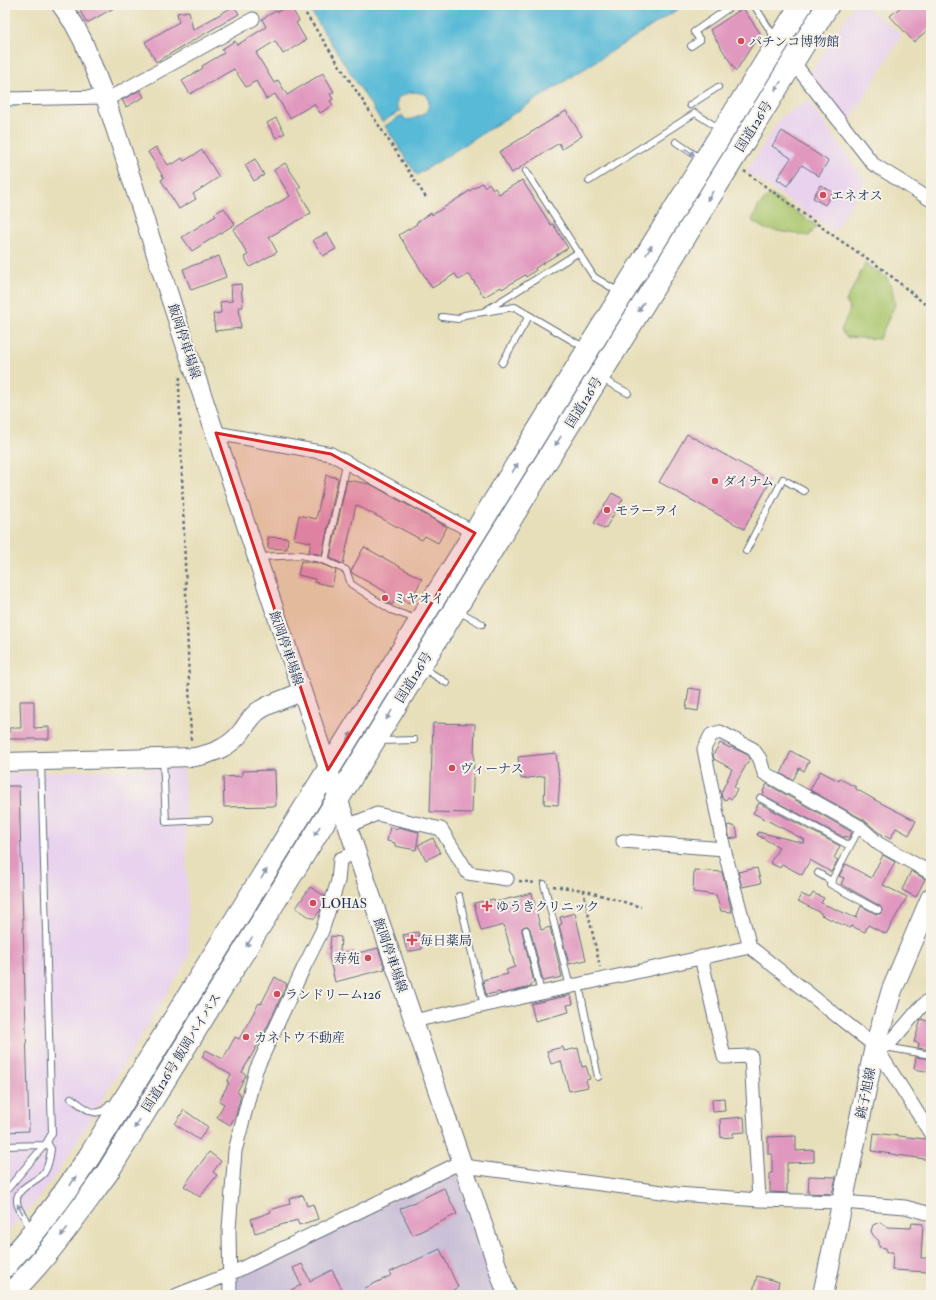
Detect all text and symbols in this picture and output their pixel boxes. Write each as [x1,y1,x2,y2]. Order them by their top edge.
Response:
place label: パチンコ博物館 [749,34,839,50]
marker: パチンコ博物館 [736,36,746,46]
one-way arrow [774,81,782,91]
street label: 国道126号 [732,98,776,155]
one-way arrow [685,148,695,156]
place label: エネオス [831,188,883,204]
one-way arrow [706,190,713,202]
marker: エネオス [818,190,828,200]
one-way arrow [645,245,653,255]
one-way arrow [638,301,645,313]
street label: 飯岡停車場線 [164,302,204,381]
street label: 国道126号 [562,374,606,431]
one-way arrow [554,436,562,446]
one-way arrow [511,462,518,474]
place label: ダイナム [723,474,774,490]
marker: ダイナム [710,476,720,486]
place label: モラーヲイ [615,503,680,519]
marker: モラーヲイ [602,505,612,515]
one-way arrow [443,573,450,585]
place label: ミヤオイ [393,591,444,607]
marker: ミヤオイ [380,593,390,603]
street label: 飯岡停車場線 [266,609,306,688]
street label: 国道126号 [392,649,436,706]
one-way arrow [386,709,393,721]
one-way arrow [345,731,352,743]
place label: ヴィーナス [460,761,524,777]
marker: ヴィーナス [447,763,457,773]
one-way arrow [313,826,321,836]
one-way arrow [261,869,268,880]
place label: LOHAS [321,896,367,912]
marker: LOHAS [308,898,318,908]
place label: ゆうきクリニック [496,899,599,915]
marker: ゆうきクリニック [481,900,493,912]
street label: 飯岡停車場線 [370,916,410,995]
place label: 毎日薬局 [420,933,472,949]
marker: 毎日薬局 [407,935,417,945]
one-way arrow [245,937,253,947]
place label: 寿苑 [334,951,360,967]
marker: 寿苑 [363,953,373,963]
place label: ランドリーム126 [285,987,382,1003]
marker: ランドリーム126 [272,989,282,999]
street label: 国道126号 飯岡バイパス [139,990,225,1115]
place label: カネトウ不動産 [254,1030,345,1046]
marker: カネトウ不動産 [241,1032,251,1042]
street label: 銚子旭線 [853,1066,879,1120]
one-way arrow [133,1119,141,1130]
one-way arrow [69,1176,77,1186]
one-way arrow [17,1203,24,1215]
one-way arrow [60,1227,68,1237]

